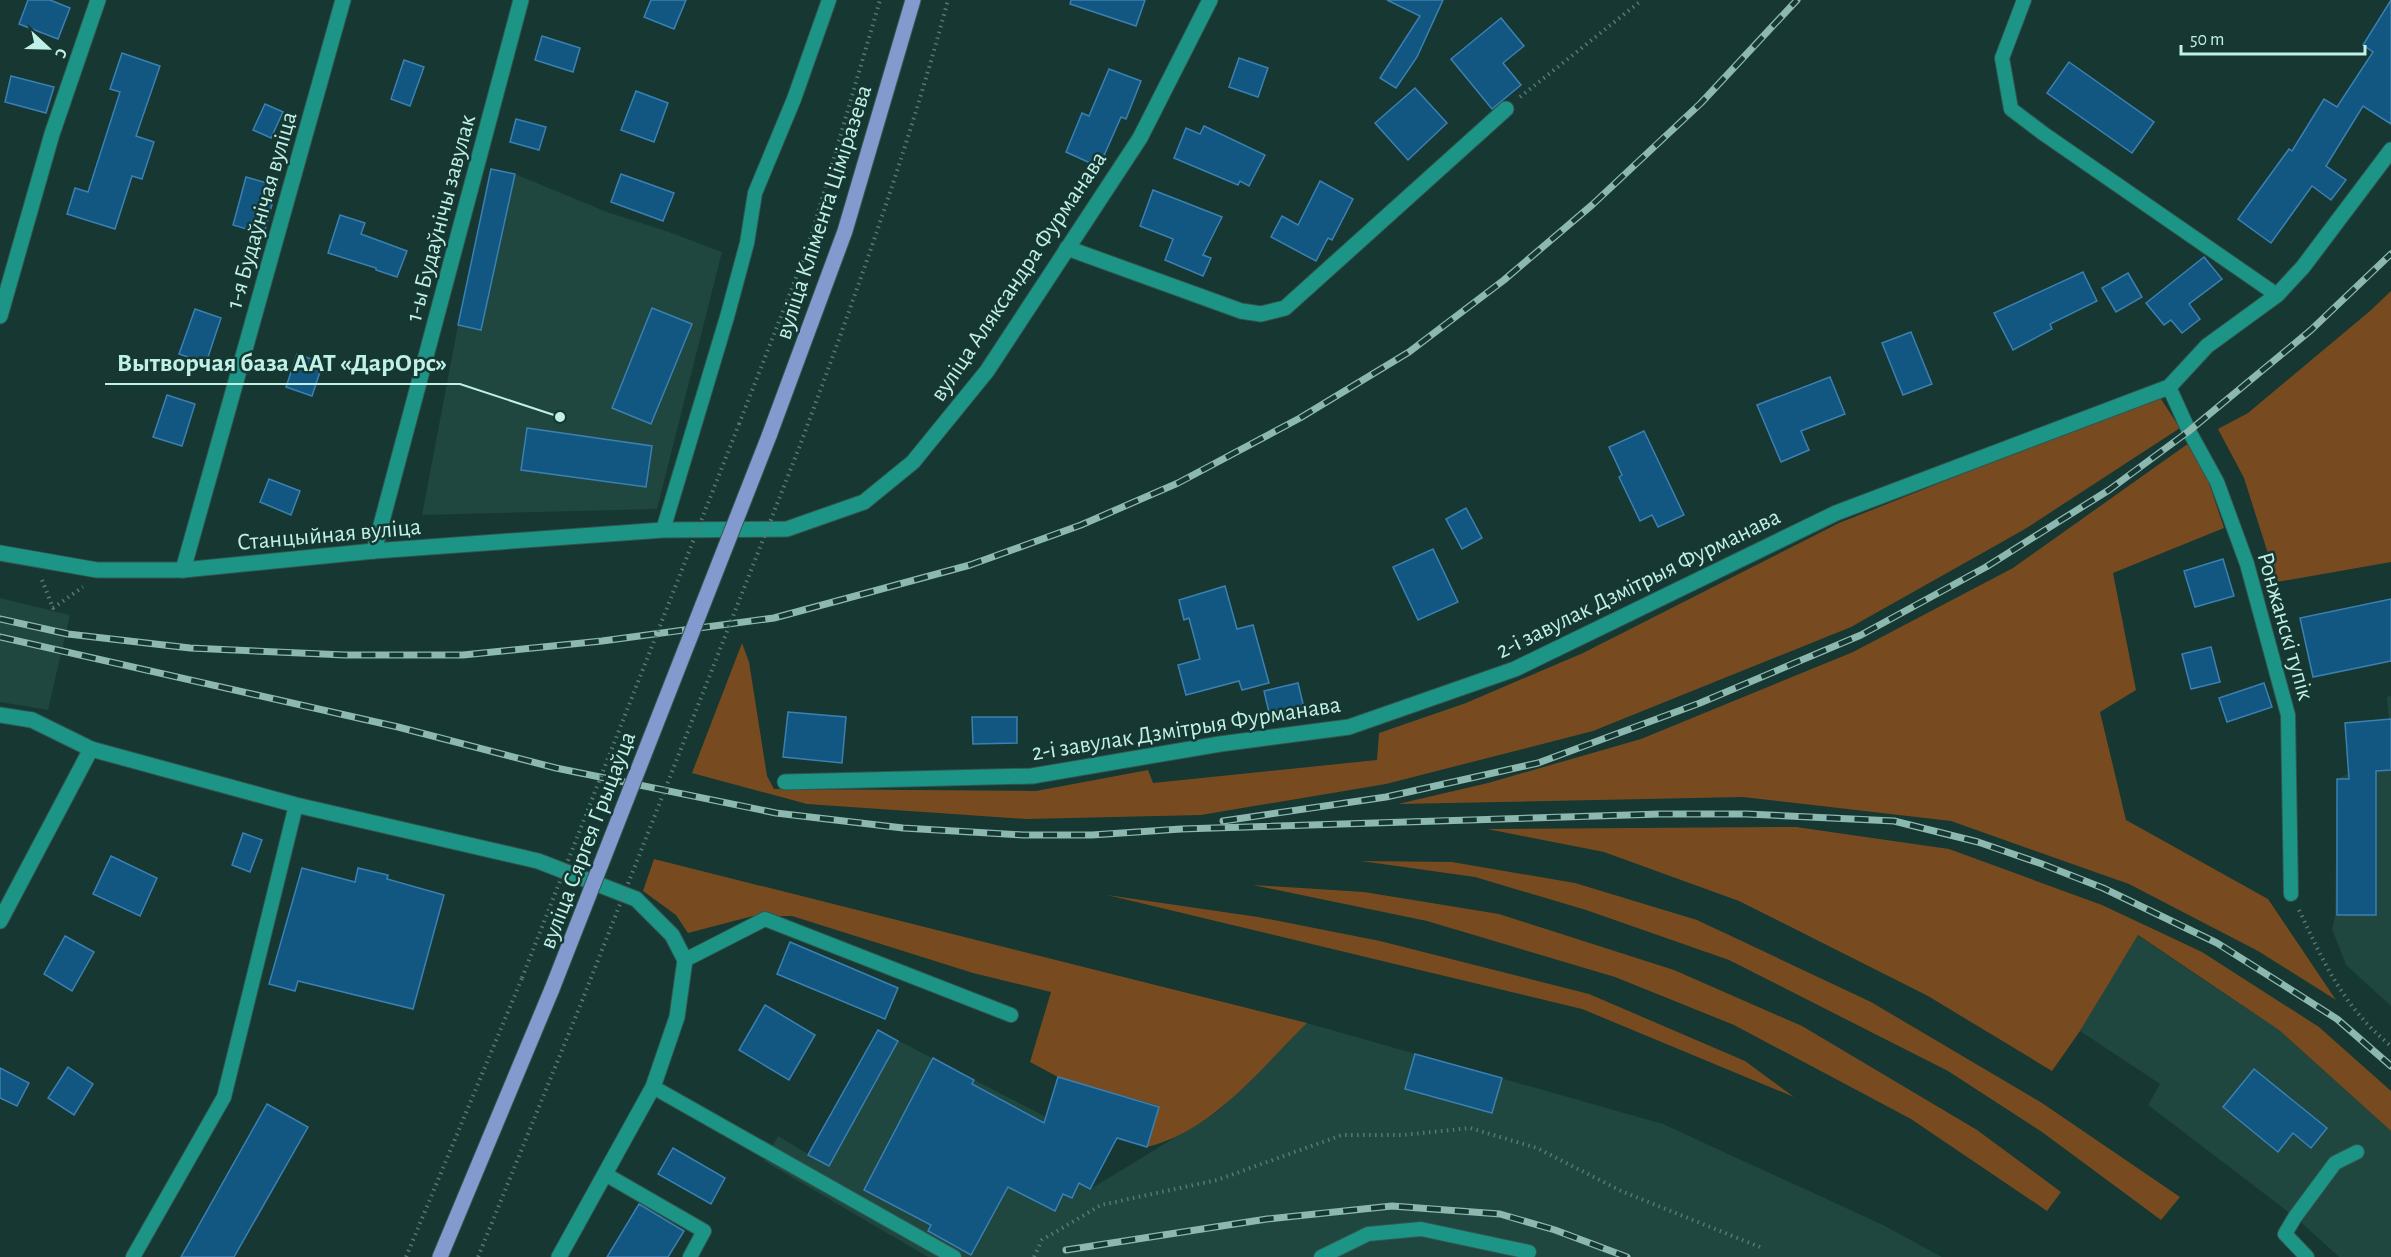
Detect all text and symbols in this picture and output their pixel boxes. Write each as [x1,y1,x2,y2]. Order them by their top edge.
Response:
north arrow [18,18,78,78]
scale bar [2181,18,2366,56]
text: 50 m [2190,31,2224,49]
text: С [52,46,70,60]
street label: вуліца Клімента Ціміразева [771,82,876,342]
street label: 1-я Будаўнічая вуліца [222,109,302,312]
street label: 1-ы Будаўнічы завулак [402,112,480,324]
street label: вуліца Аляксандра Фурманава [926,147,1111,406]
callout: Вытворчая база ААТ «ДарОрс» [105,340,460,384]
text: Вытворчая база ААТ «ДарОрс» [117,350,447,376]
street label: 2-і завулак Дзмітрыя Фурманава [1493,505,1784,663]
street label: Станцыйная вуліца [236,515,422,555]
street label: Ронжанскі тупік [2252,550,2318,703]
street label: 2-і завулак Дзмітрыя Фурманава [1030,693,1342,765]
street label: вуліца Сяргея Грыцаўца [535,728,640,952]

